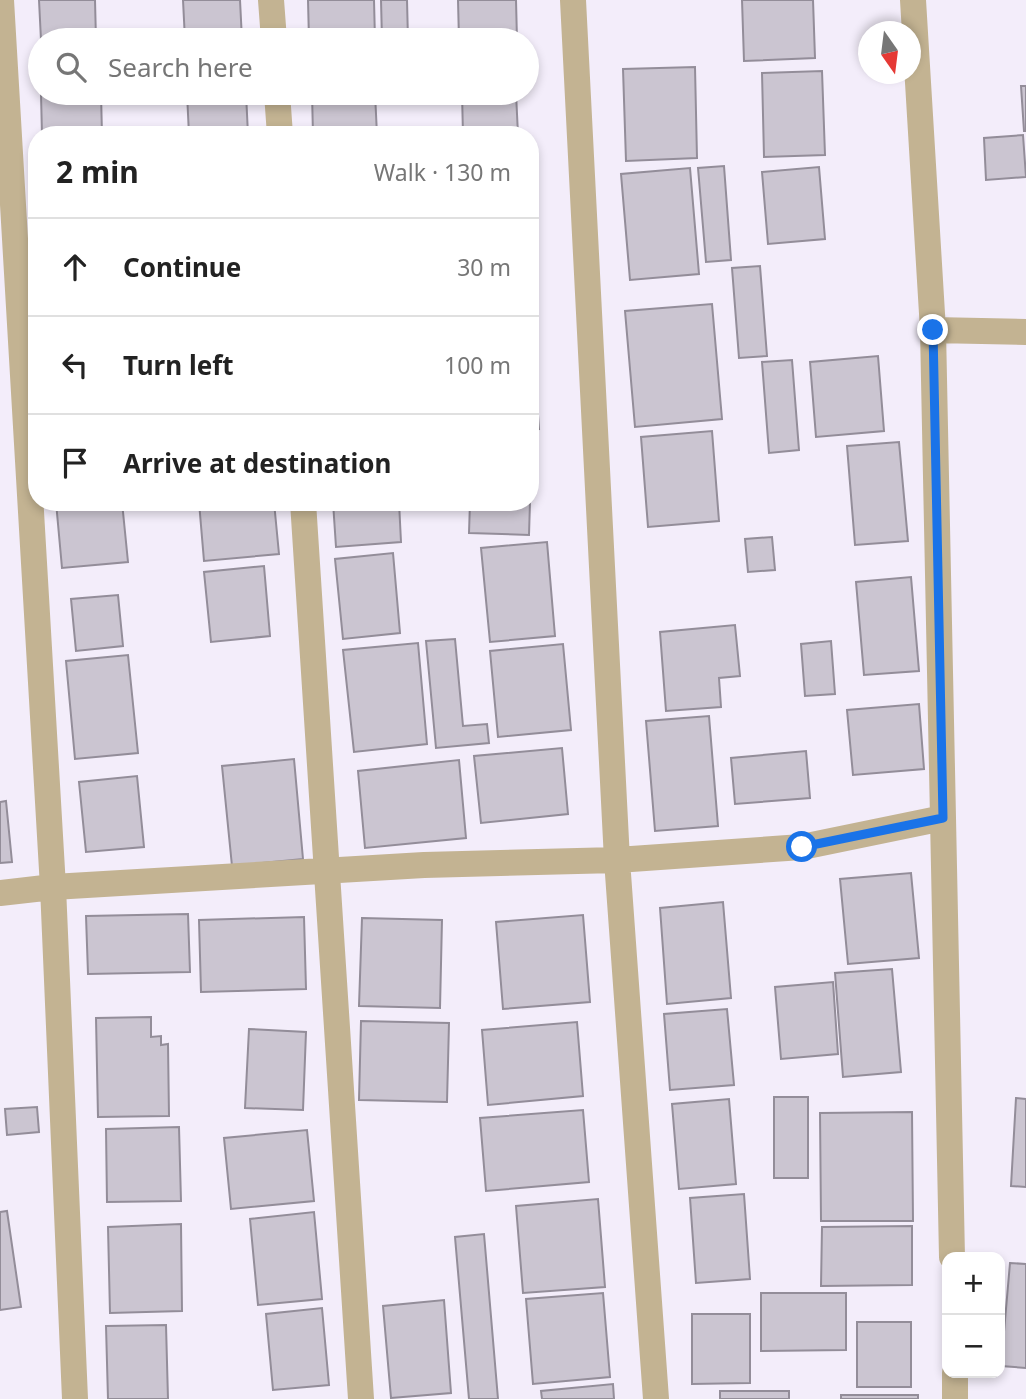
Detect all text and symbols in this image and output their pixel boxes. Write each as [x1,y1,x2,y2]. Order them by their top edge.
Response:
north arrow [858,21,921,84]
search box [28,28,539,105]
icon: search [52,48,90,86]
text: Search here [108,49,253,85]
text: 2 min [56,151,139,192]
text: Walk · 130 m [374,156,511,188]
icon: ahead [56,248,94,286]
text: Continue [123,249,241,285]
text: 30 m [457,251,511,283]
route end [917,314,948,345]
icon: left [56,346,94,384]
text: Turn left [123,347,234,383]
text: 100 m [444,349,511,381]
icon: arrive [56,444,94,482]
text: Arrive at destination [123,445,392,481]
route start [786,831,817,862]
map controls [942,1252,1005,1378]
button: + [942,1252,1005,1315]
button: − [942,1315,1005,1378]

